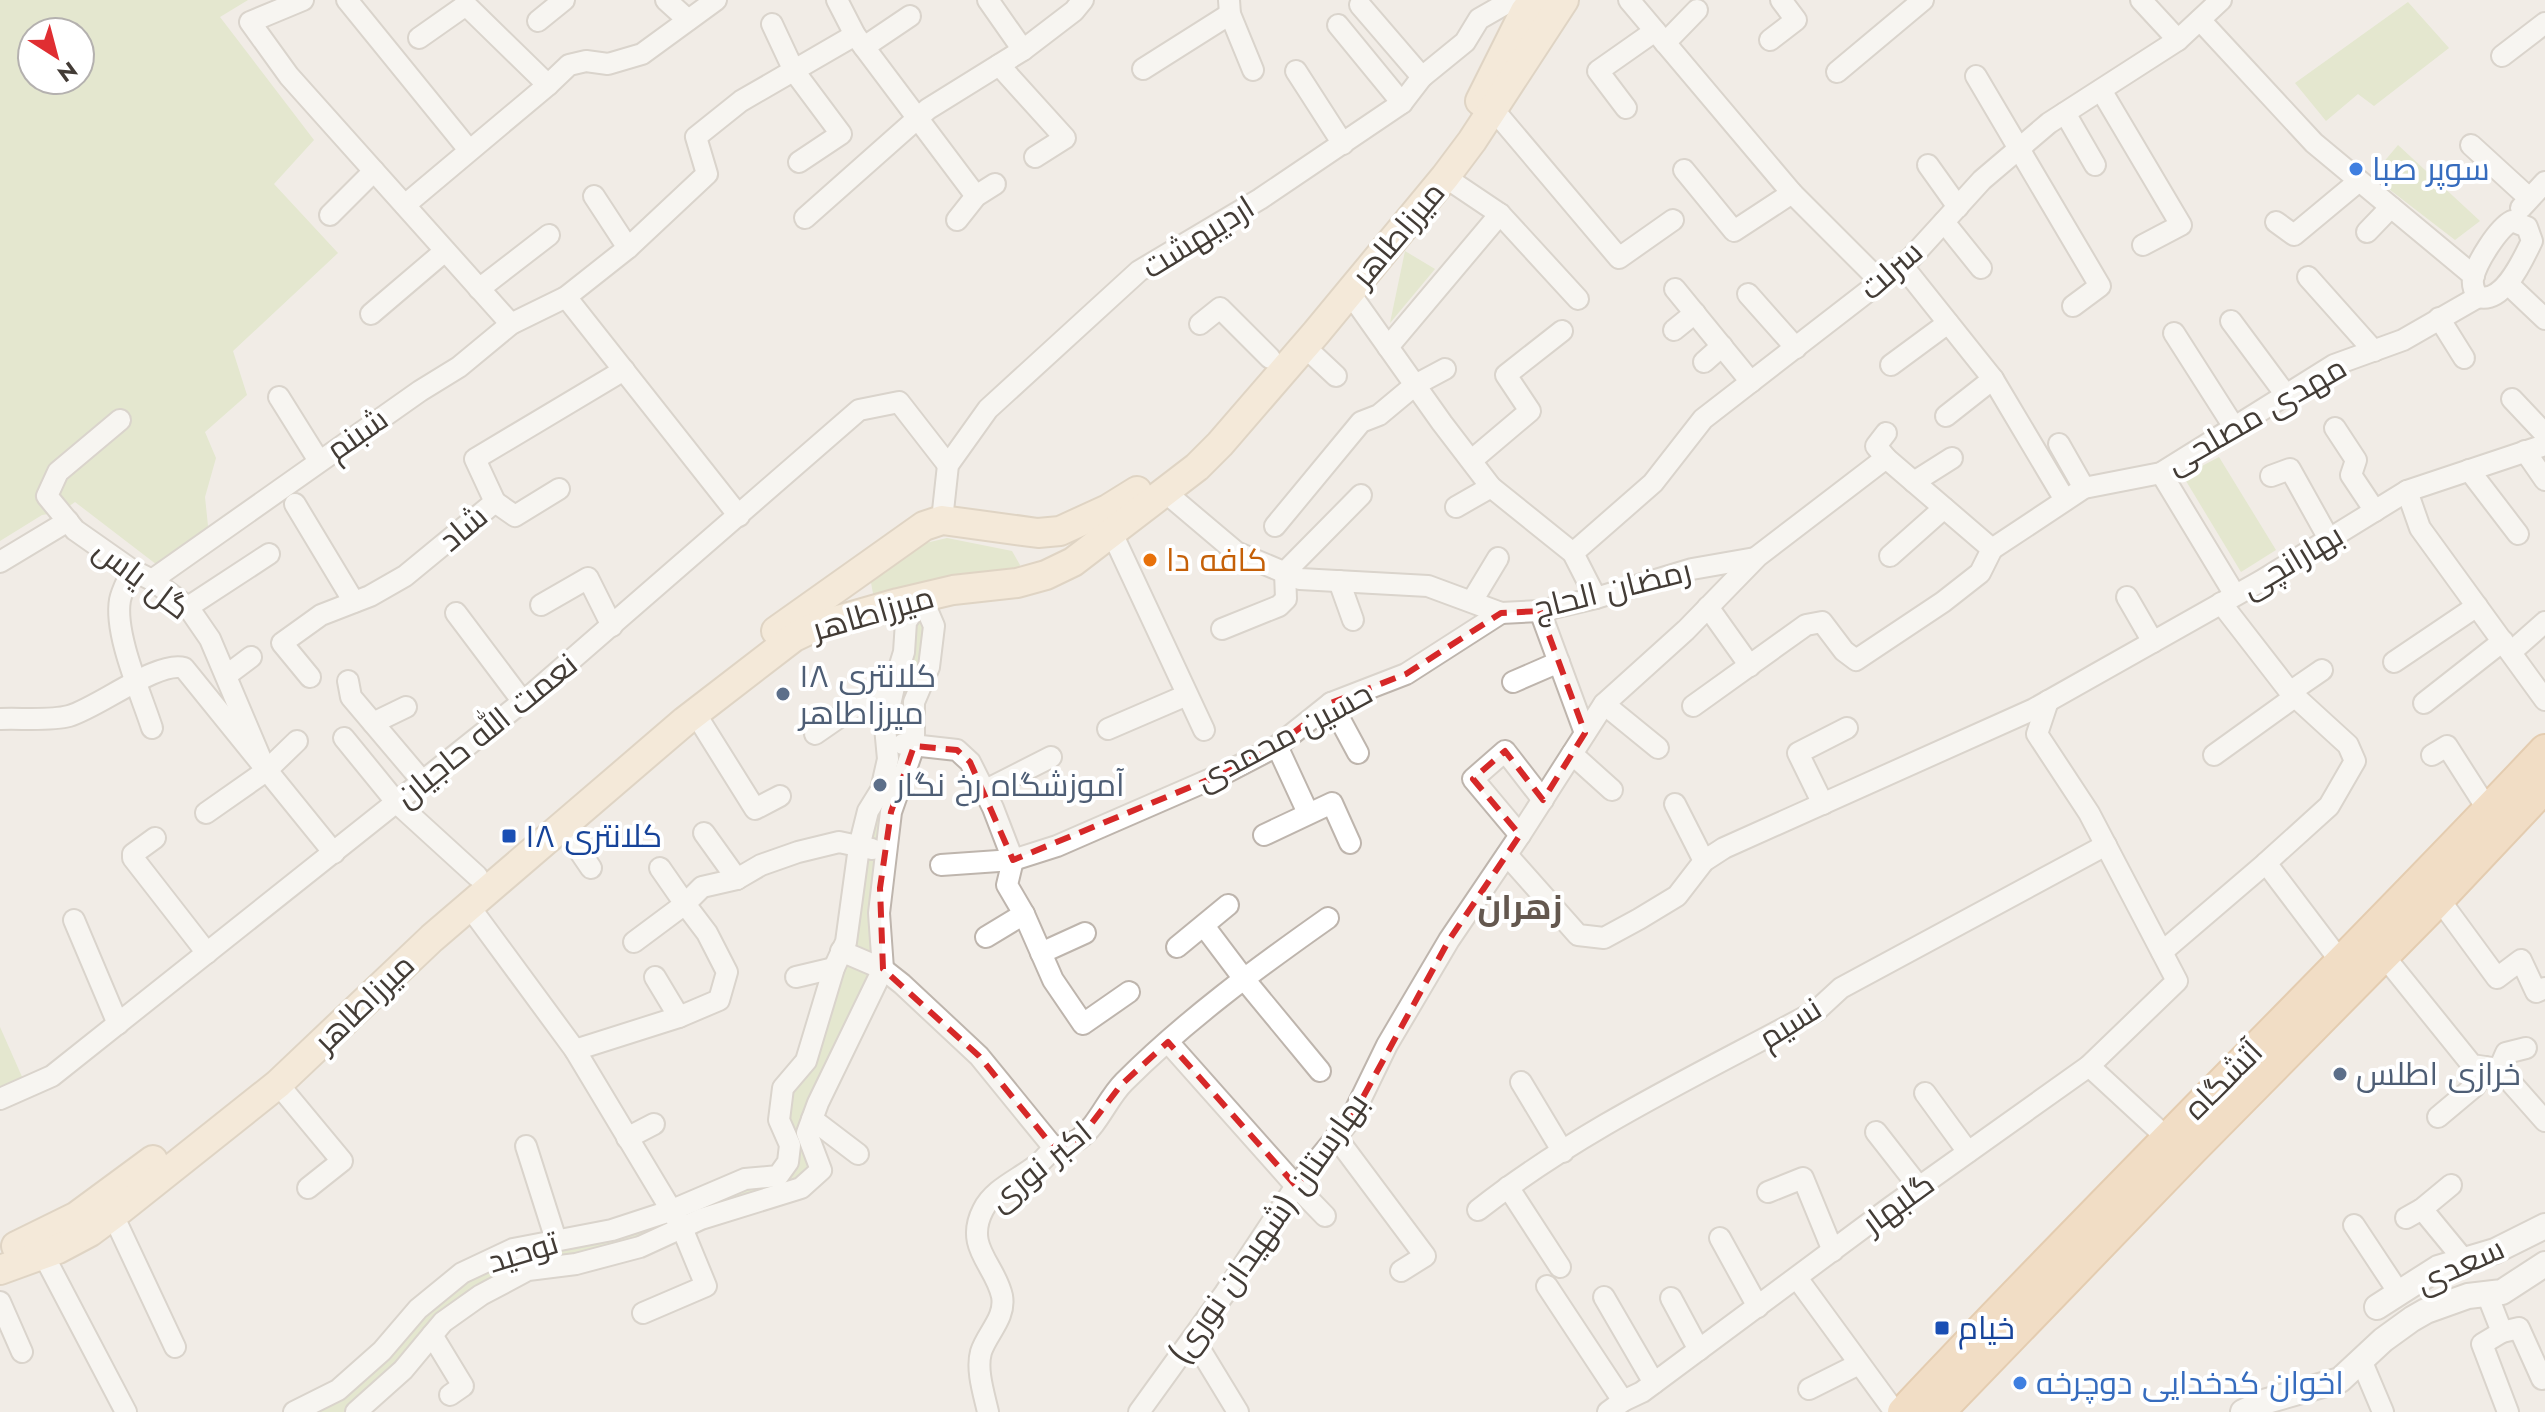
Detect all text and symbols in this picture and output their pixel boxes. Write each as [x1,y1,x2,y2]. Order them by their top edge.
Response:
north arrow [16,16,96,96]
text: N [51,54,84,90]
place label: سوپر صبا [2372,146,2490,192]
marker: سوپر صبا [2347,160,2365,178]
street label: میرزاطاهر [1339,171,1456,298]
street label: اردیبهشت [1133,184,1263,290]
street label: سرلت [1849,230,1933,310]
street label: مهدی مصلحی [2157,345,2355,485]
street label: شبنم [317,396,397,472]
street label: شاد [429,494,497,562]
street label: بهارانچی [2232,512,2352,610]
street label: گل یاس [84,527,200,631]
place label: کافه دا [1166,537,1267,583]
street label: رمضان الحاج [1528,547,1696,631]
marker: کافه دا [1141,551,1159,569]
street label: میرزاطاهر [805,574,939,653]
street label: نعمت الله حاجیان [385,642,587,818]
place label: کلانتری ۱۸ میرزاطاهر [797,653,936,736]
street label: حسین محمدی [1188,670,1380,802]
marker: کلانتری ۱۸ میرزاطاهر [774,685,792,703]
place label: آموزشگاه رخ نگار [894,762,1125,808]
marker: آموزشگاه رخ نگار [871,776,889,794]
place label: کلانتری ۱۸ [525,813,662,859]
marker: کلانتری ۱۸ [500,827,518,845]
district label: زهران [1478,883,1563,932]
street label: میرزاطاهر [302,943,425,1064]
street label: نسیم [1750,986,1830,1060]
street label: آتشگاه [2173,1030,2273,1130]
place label: خرازی اطلس [2356,1051,2521,1097]
marker: خرازی اطلس [2331,1065,2349,1083]
street label: بهارستان (شهیدان نوری) [1157,1083,1379,1373]
street label: اکبر نوری [978,1110,1102,1222]
street label: گلبهار [1851,1161,1944,1246]
street label: توحید [482,1219,564,1284]
street label: سعدی [2408,1225,2512,1305]
place label: خیام [1958,1305,2015,1351]
marker: خیام [1933,1319,1951,1337]
place label: اخوان کدخدایی دوچرخه [2036,1360,2344,1406]
marker: اخوان کدخدایی دوچرخه [2011,1374,2029,1392]

